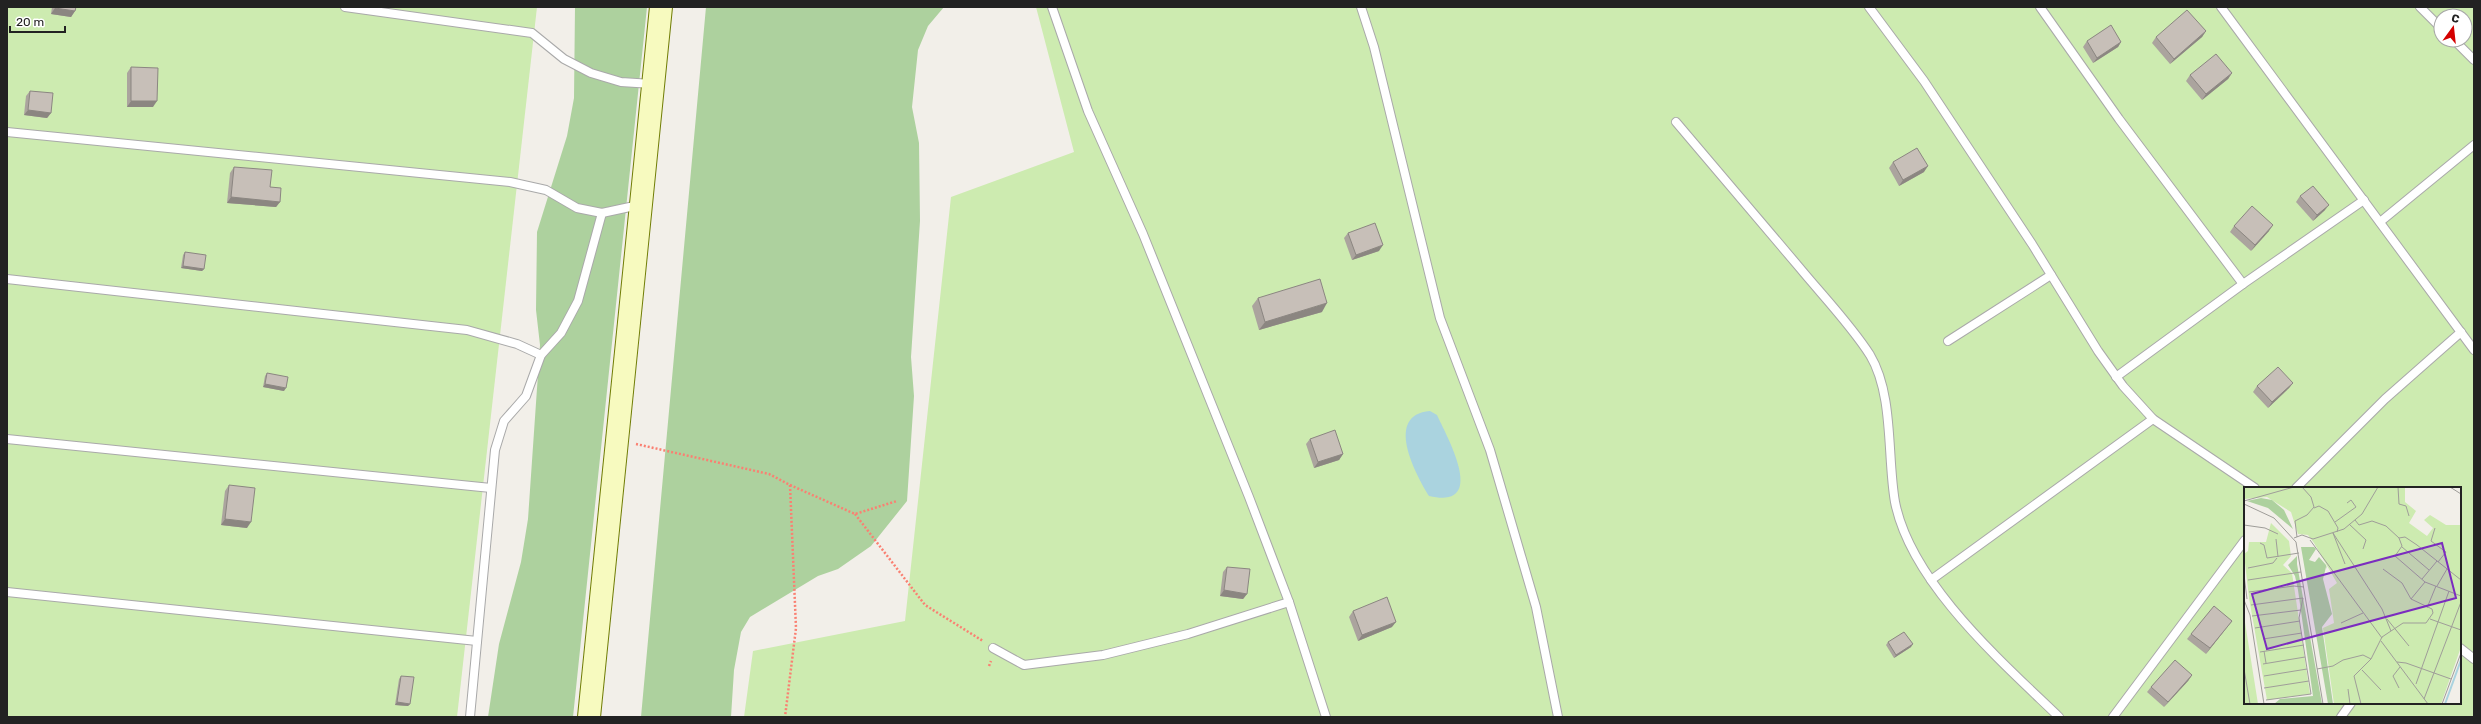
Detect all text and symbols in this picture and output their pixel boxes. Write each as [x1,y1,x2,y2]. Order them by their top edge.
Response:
scale bar [10,8,65,34]
north arrow [2433,8,2473,48]
text: С [2450,12,2461,26]
text: 20 m [16,15,44,29]
inset map [2244,487,2461,704]

